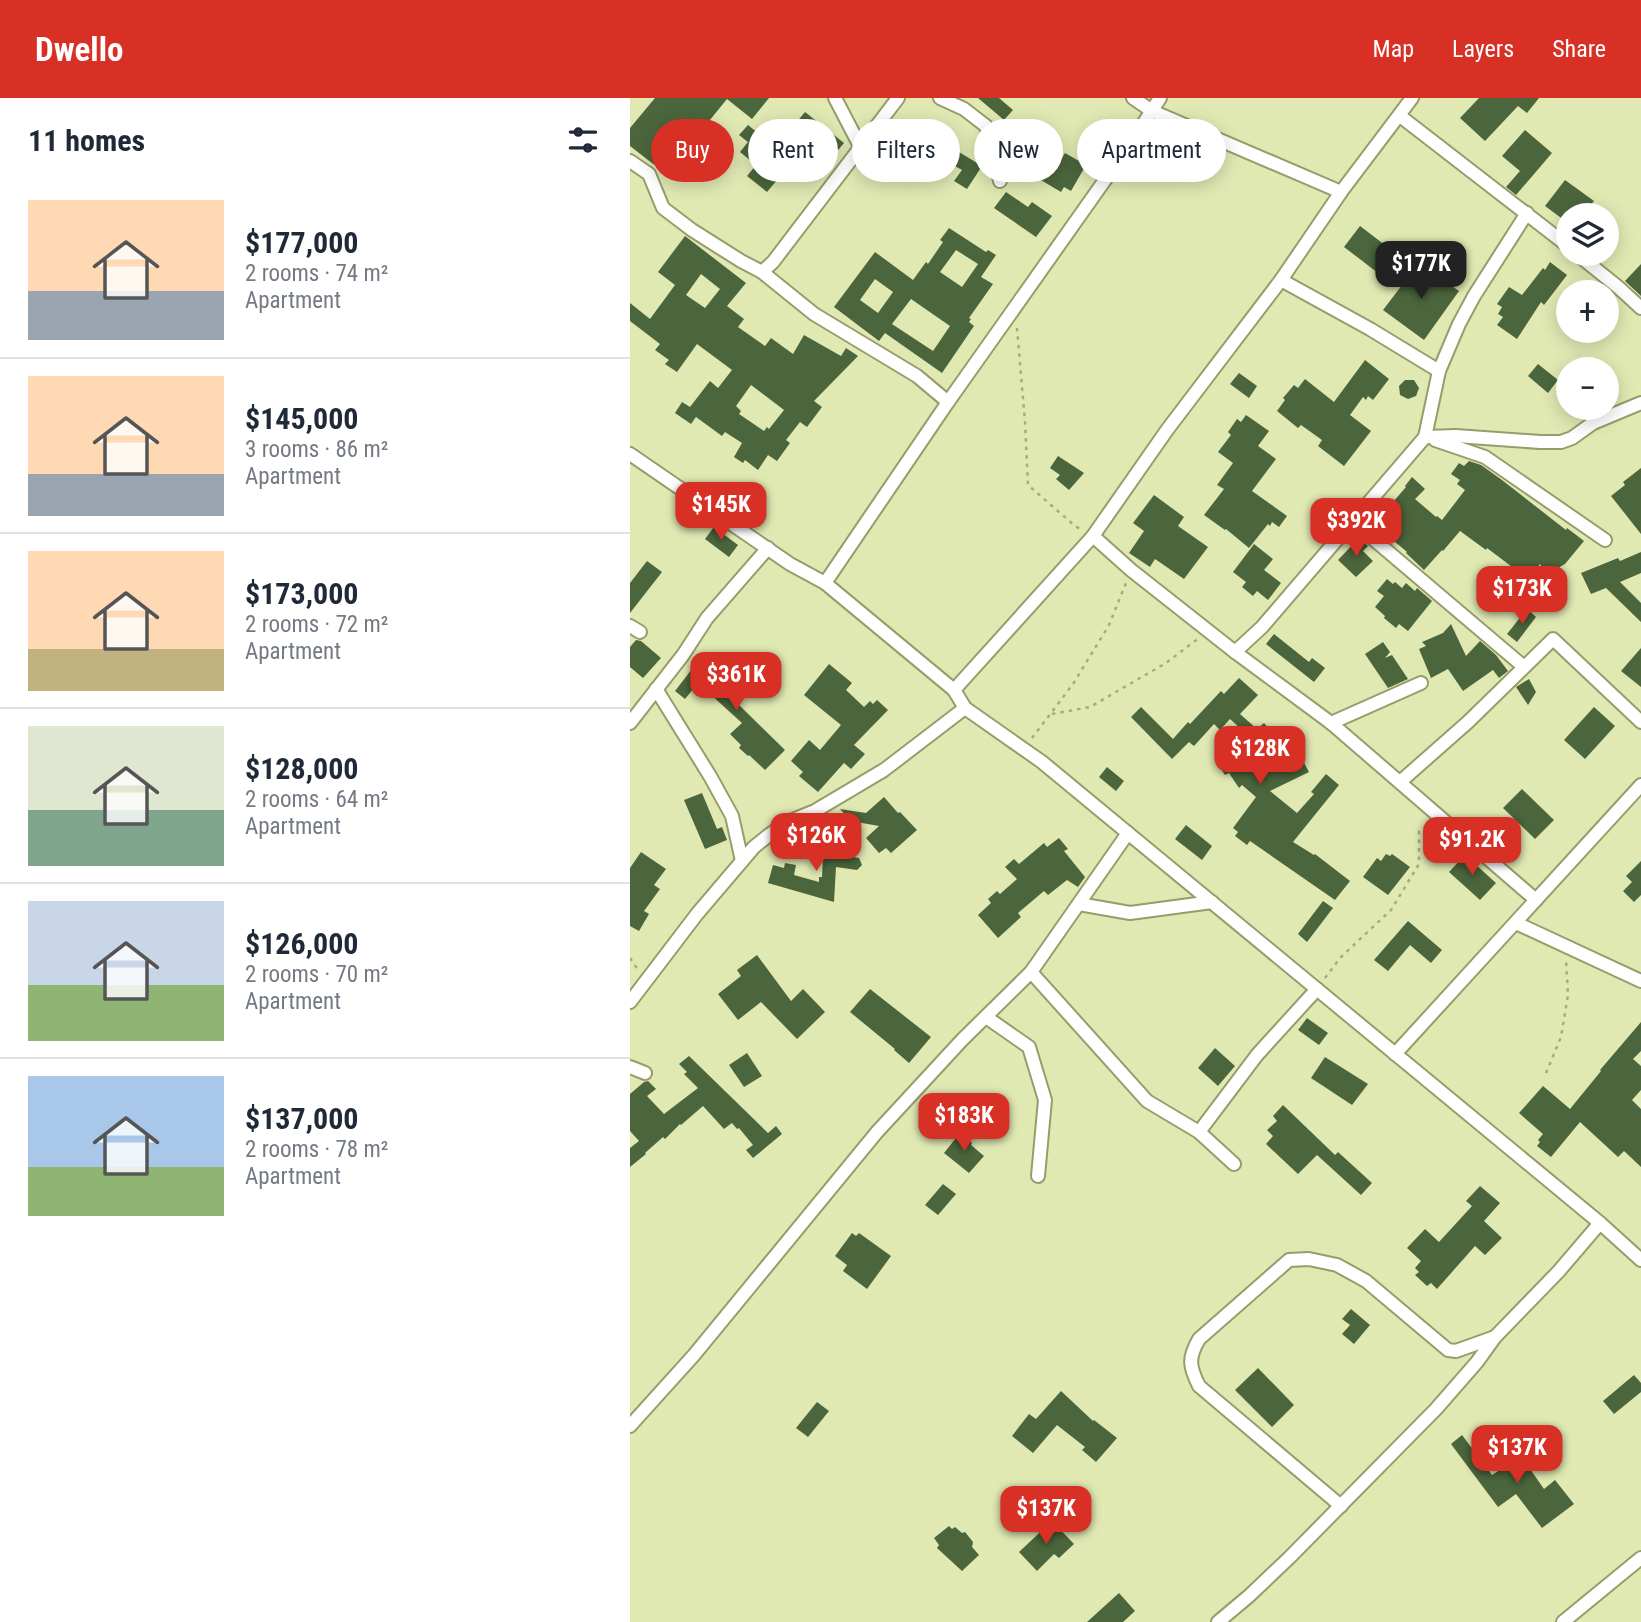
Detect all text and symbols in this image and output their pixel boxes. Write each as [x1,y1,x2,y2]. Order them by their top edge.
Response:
text: Dwello [35,30,123,69]
text: Map [1373,35,1414,63]
text: Layers [1452,35,1514,63]
text: Share [1552,35,1606,63]
chip: Buy [651,119,734,182]
chip: Rent [748,119,838,182]
chip: Filters [852,119,960,182]
chip: New [974,119,1063,182]
chip: Apartment [1077,119,1226,182]
icon: filters [564,121,602,159]
text: 11 homes [28,123,145,158]
map controls [1556,203,1619,420]
button: layers [1556,203,1619,266]
text: $177,000 [245,225,358,260]
icon: home [84,228,168,312]
pin: $177K [1372,242,1470,301]
text: $177K [1391,250,1451,277]
text: 2 rooms · 74 m² [245,260,388,287]
button: + [1556,280,1619,343]
text: Apartment [245,287,341,314]
button: − [1556,357,1619,420]
text: $145,000 [245,401,358,436]
icon: home [84,404,168,488]
text: 3 rooms · 86 m² [245,436,388,463]
text: Apartment [245,463,341,490]
pin: $145K [672,482,770,542]
text: $145K [691,491,751,518]
pin: $392K [1307,498,1405,558]
text: $392K [1326,507,1386,534]
pin: $173K [1473,566,1571,626]
text: $173K [1492,575,1552,602]
text: $173,000 [245,576,358,611]
icon: home [84,579,168,663]
text: 2 rooms · 72 m² [245,611,388,638]
text: Apartment [245,638,341,665]
pin: $361K [687,652,785,712]
text: $361K [706,661,766,688]
pin: $128K [1211,726,1309,786]
text: $128K [1230,735,1290,762]
text: $128,000 [245,751,358,786]
icon: home [84,754,168,838]
text: 2 rooms · 64 m² [245,786,388,813]
text: Apartment [245,813,341,840]
pin: $126K [767,814,865,873]
pin: $91.2K [1415,818,1529,877]
text: $126K [786,822,846,849]
text: $91.2K [1439,826,1505,853]
text: $126,000 [245,926,358,961]
icon: home [84,929,168,1013]
text: 2 rooms · 70 m² [245,961,388,988]
text: Apartment [245,988,341,1015]
pin: $183K [915,1094,1013,1153]
text: $137,000 [245,1101,358,1136]
text: $183K [934,1102,994,1129]
icon: home [84,1104,168,1188]
text: 2 rooms · 78 m² [245,1136,388,1163]
text: Apartment [245,1163,341,1190]
pin: $137K [1468,1426,1566,1485]
text: $137K [1487,1434,1547,1461]
pin: $137K [997,1486,1095,1546]
text: $137K [1016,1495,1076,1522]

